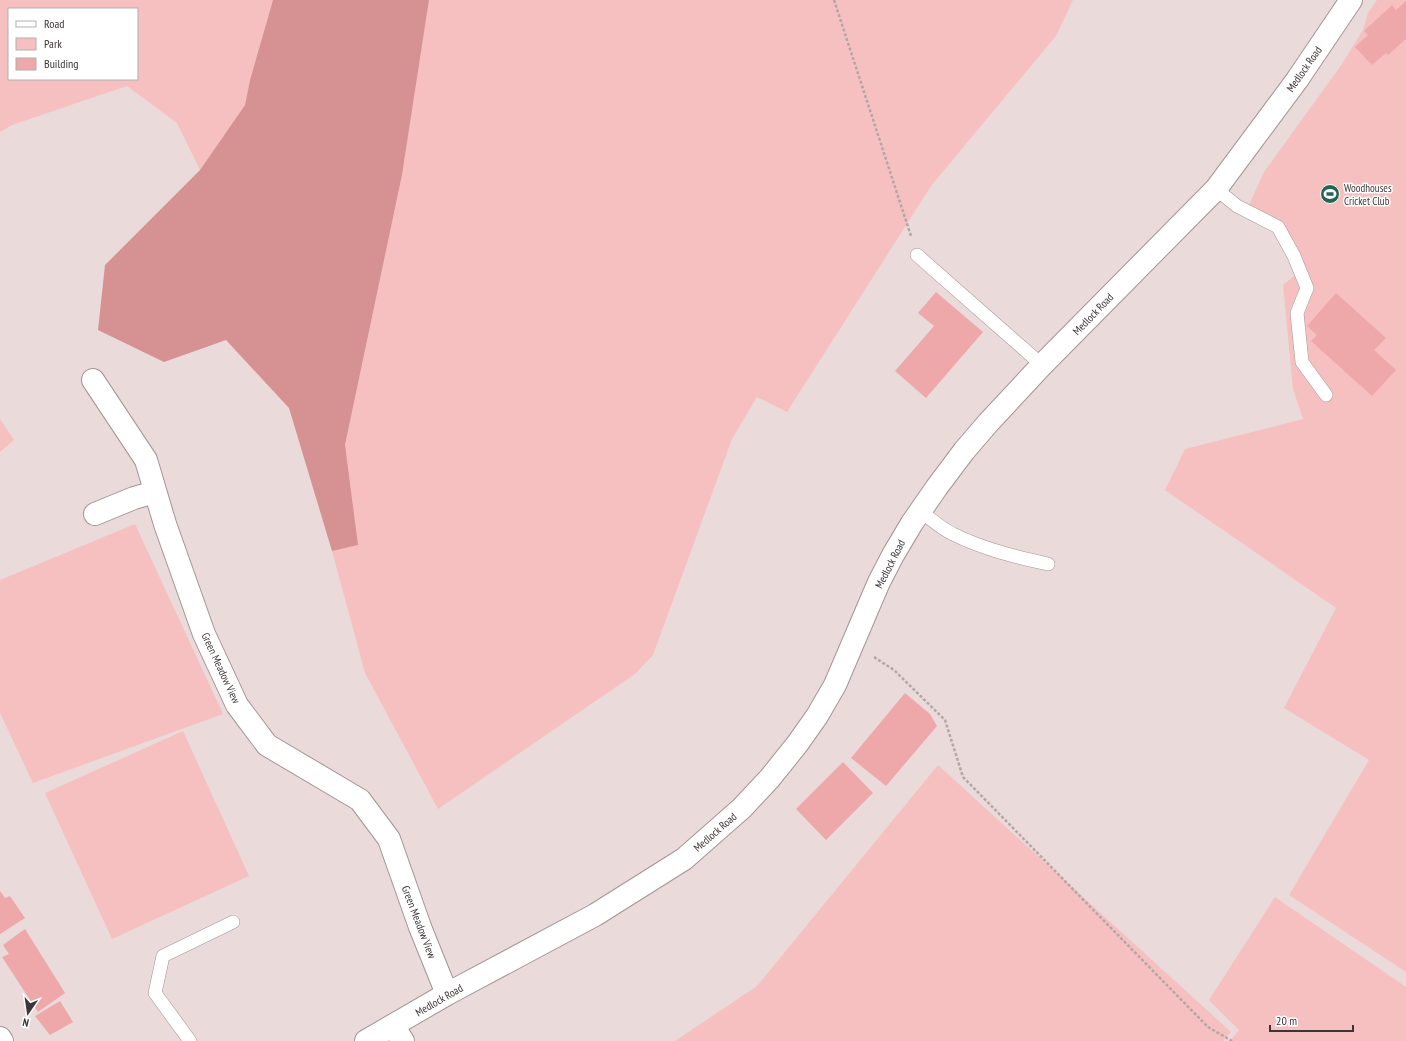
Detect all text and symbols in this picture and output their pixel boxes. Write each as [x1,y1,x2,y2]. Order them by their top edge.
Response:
legend [8,8,138,80]
text: Road [44,16,64,31]
text: Park [44,36,62,51]
street label: Medlock Road [1283,43,1325,95]
text: Building [44,56,79,71]
place label: Woodhouses Cricket Club [1344,181,1392,208]
sports icon: Woodhouses Cricket Club [1319,183,1341,205]
street label: Medlock Road [1070,290,1116,338]
street label: Medlock Road [872,537,908,591]
street label: Green Meadow View [198,630,244,706]
street label: Medlock Road [691,809,740,855]
street label: Green Meadow View [399,884,439,961]
street label: Medlock Road [413,981,465,1019]
north arrow [8,993,48,1033]
scale bar [1270,1007,1353,1033]
text: 20 m [1276,1013,1297,1028]
text: N [21,1015,30,1030]

